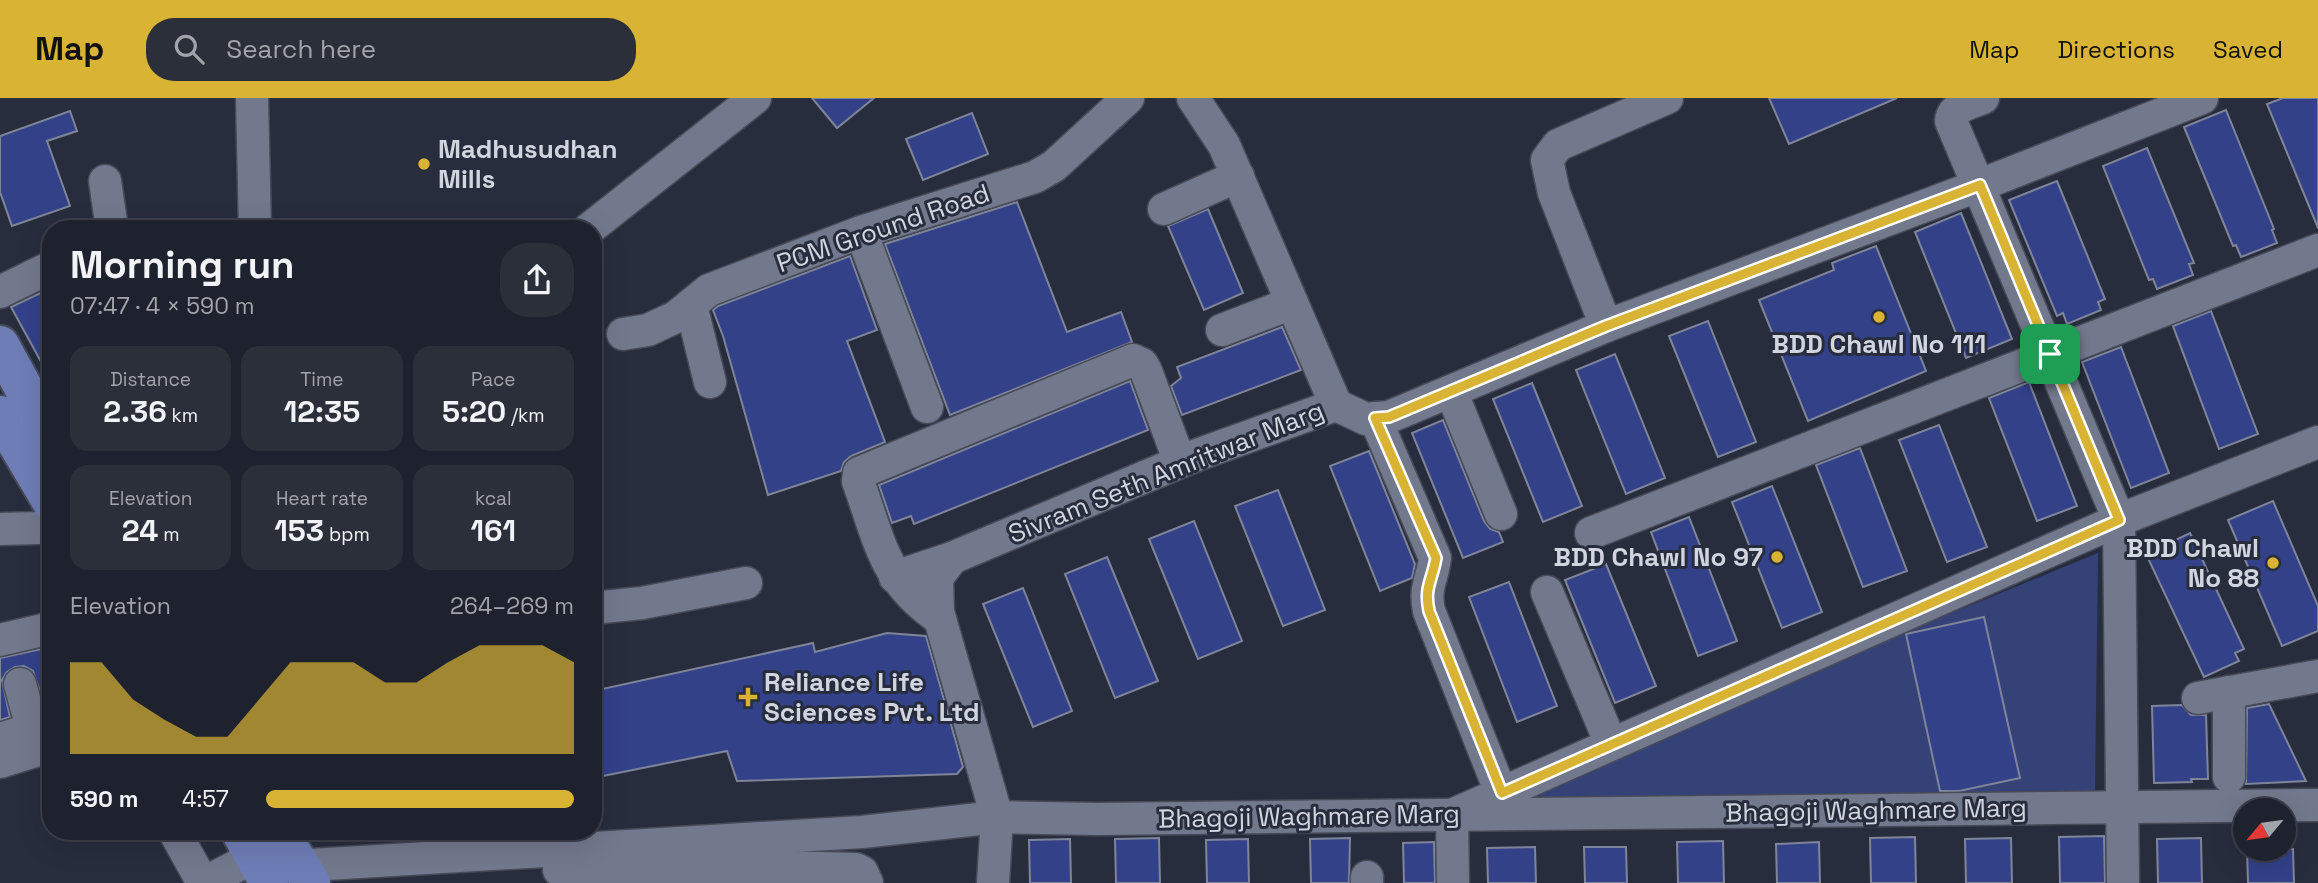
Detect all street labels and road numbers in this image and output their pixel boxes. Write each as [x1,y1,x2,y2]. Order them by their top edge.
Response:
street label: PCM Ground Road [772,176,994,280]
street label: Sivram Seth Amritwar Marg [1003,393,1329,551]
street label: Bhagoji Waghmare Marg [1725,790,2027,830]
street label: Bhagoji Waghmare Marg [1158,796,1460,836]

